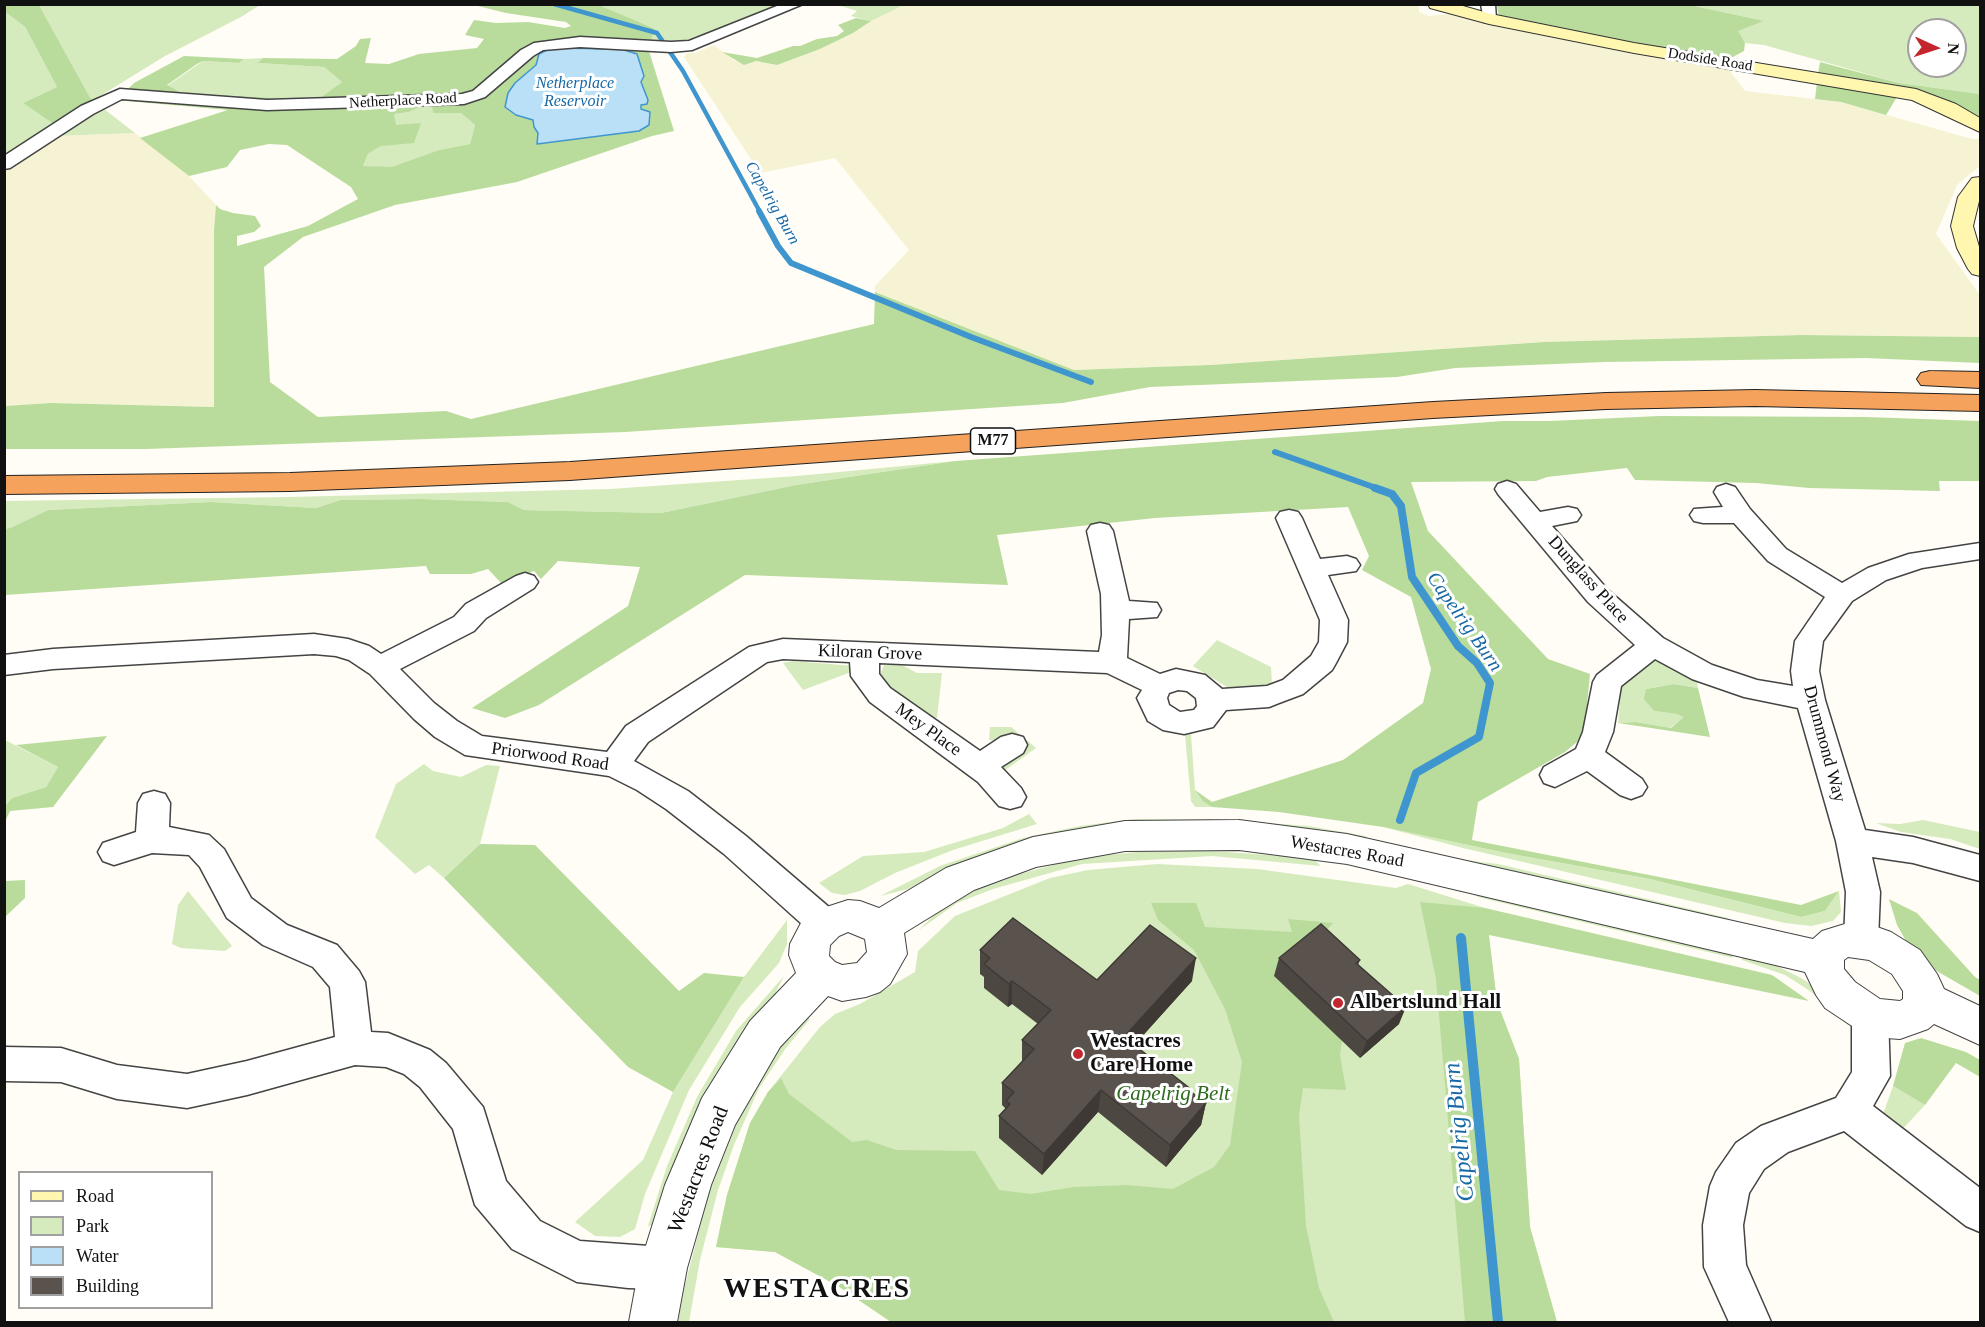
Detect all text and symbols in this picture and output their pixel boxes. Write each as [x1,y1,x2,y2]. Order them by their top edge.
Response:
north arrow [1907,18,1967,78]
text: N [1945,43,1962,55]
street label: Dodside Road [1666,44,1754,76]
water label: Netherplace Reservoir [536,74,614,112]
street label: Netherplace Road [349,89,457,113]
water label: Capelrig Burn [740,158,804,248]
road number: M77 [970,428,1016,454]
street label: Dunglass Place [1543,532,1633,628]
water label: Capelrig Burn [1421,568,1507,676]
street label: Kiloran Grove [817,640,923,666]
street label: Drummond Way [1798,683,1850,805]
street label: Mey Place [891,699,965,761]
street label: Priorwood Road [490,738,610,776]
street label: Westacres Road [1288,831,1406,873]
place label: Albertslund Hall [1350,990,1501,1016]
marker: Albertslund Hall [1331,996,1345,1010]
place label: Westacres Care Home [1090,1029,1193,1079]
marker: Westacres Care Home [1071,1047,1085,1061]
water label: Capelrig Burn [1438,1061,1482,1203]
park label: Capelrig Belt [1116,1081,1230,1107]
street label: Westacres Road [663,1103,735,1237]
legend [18,1171,213,1309]
text: Road [76,1186,114,1206]
text: Park [76,1216,109,1236]
text: Water [76,1246,119,1266]
district label: WESTACRES [723,1273,911,1307]
text: Building [76,1276,139,1296]

